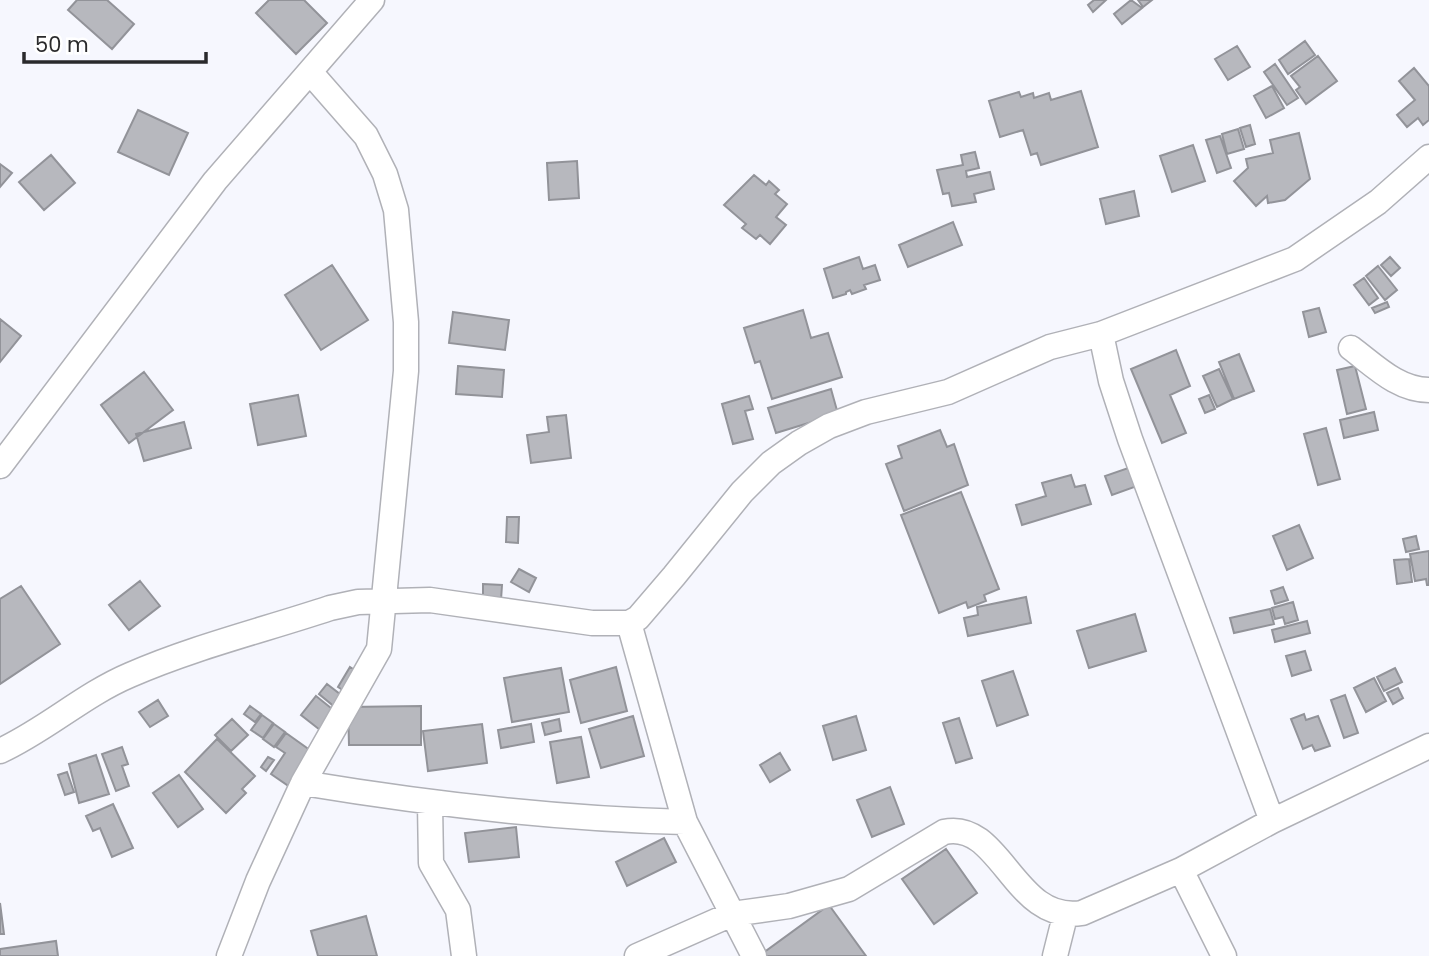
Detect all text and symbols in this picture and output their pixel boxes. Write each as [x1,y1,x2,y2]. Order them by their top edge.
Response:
scale bar [24,21,206,65]
text: 50 m [35,30,89,59]

